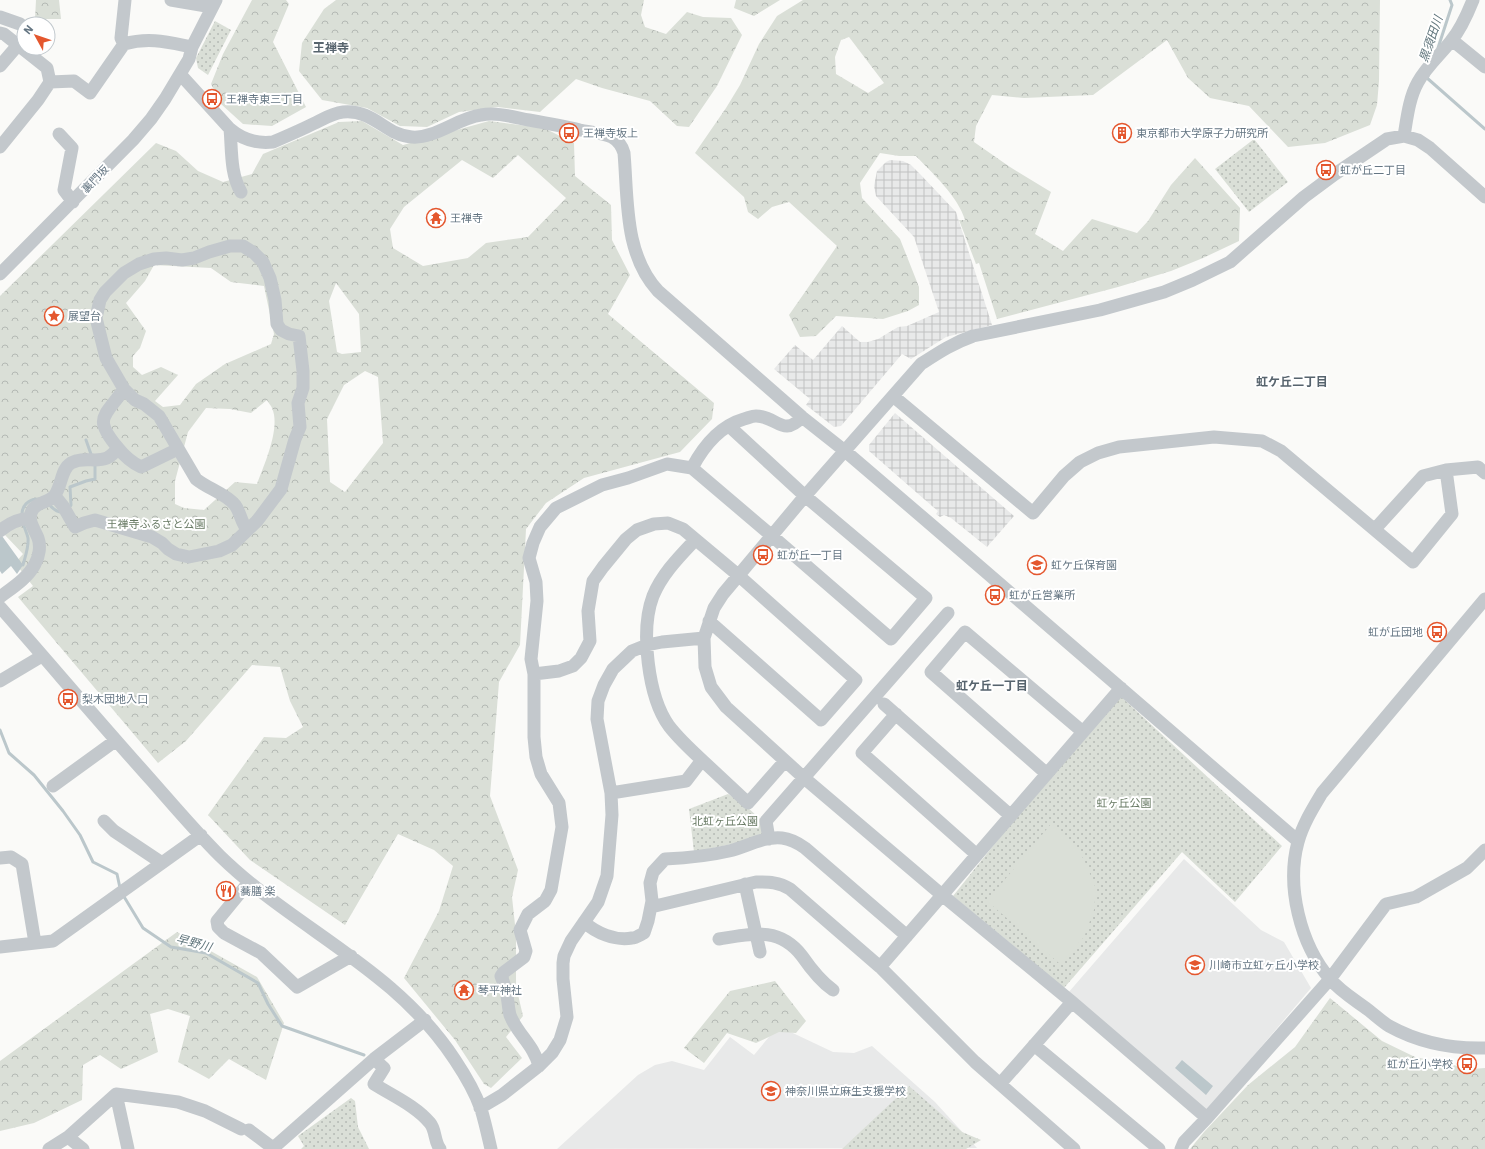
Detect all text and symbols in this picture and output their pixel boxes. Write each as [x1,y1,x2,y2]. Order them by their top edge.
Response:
water label: 黒須田川 [1416,12,1446,64]
north arrow [16,16,56,56]
text: N [20,22,36,37]
district label: 王禅寺 [313,40,349,55]
bus stop icon: 王禅寺東三丁目 [201,88,223,110]
place label: 王禅寺東三丁目 [226,92,303,106]
bus stop icon: 王禅寺坂上 [558,122,580,144]
building icon: 東京都市大学原子力研究所 [1111,122,1133,144]
place label: 王禅寺坂上 [583,126,638,140]
place label: 東京都市大学原子力研究所 [1136,126,1269,140]
bus stop icon: 虹が丘二丁目 [1315,159,1337,181]
street label: 裏門坂 [79,162,111,196]
place label: 虹が丘二丁目 [1340,163,1406,177]
temple icon: 王禅寺 [425,207,447,229]
place label: 王禅寺 [450,211,483,225]
place icon: 展望台 [43,305,65,327]
place label: 展望台 [68,309,101,323]
district label: 虹ケ丘二丁目 [1256,374,1328,389]
park label: 王禅寺ふるさと公園 [107,517,206,531]
bus stop icon: 虹が丘一丁目 [752,544,774,566]
place label: 虹が丘一丁目 [777,548,843,562]
school or university icon: 虹ケ丘保育園 [1026,554,1048,576]
place label: 虹ケ丘保育園 [1051,558,1117,572]
bus stop icon: 虹が丘営業所 [984,584,1006,606]
place label: 虹が丘営業所 [1009,588,1076,602]
bus stop icon: 虹が丘団地 [1426,621,1448,643]
place label: 虹が丘団地 [1368,625,1423,639]
district label: 虹ケ丘一丁目 [956,678,1028,693]
bus stop icon: 梨木団地入口 [57,688,79,710]
place label: 梨木団地入口 [82,692,148,706]
park label: 虹ヶ丘公園 [1097,796,1152,810]
park label: 北虹ヶ丘公園 [692,814,758,828]
restaurant icon: 蕎膳 楽 [215,880,237,902]
place label: 蕎膳 楽 [240,884,276,898]
water label: 早野川 [175,931,215,955]
school or university icon: 川崎市立虹ヶ丘小学校 [1184,954,1206,976]
place label: 川崎市立虹ヶ丘小学校 [1209,958,1319,972]
temple icon: 琴平神社 [453,979,475,1001]
place label: 琴平神社 [478,983,522,997]
bus stop icon: 虹が丘小学校 [1456,1053,1478,1075]
place label: 虹が丘小学校 [1387,1057,1453,1071]
school or university icon: 神奈川県立麻生支援学校 [760,1080,782,1102]
place label: 神奈川県立麻生支援学校 [785,1084,906,1098]

